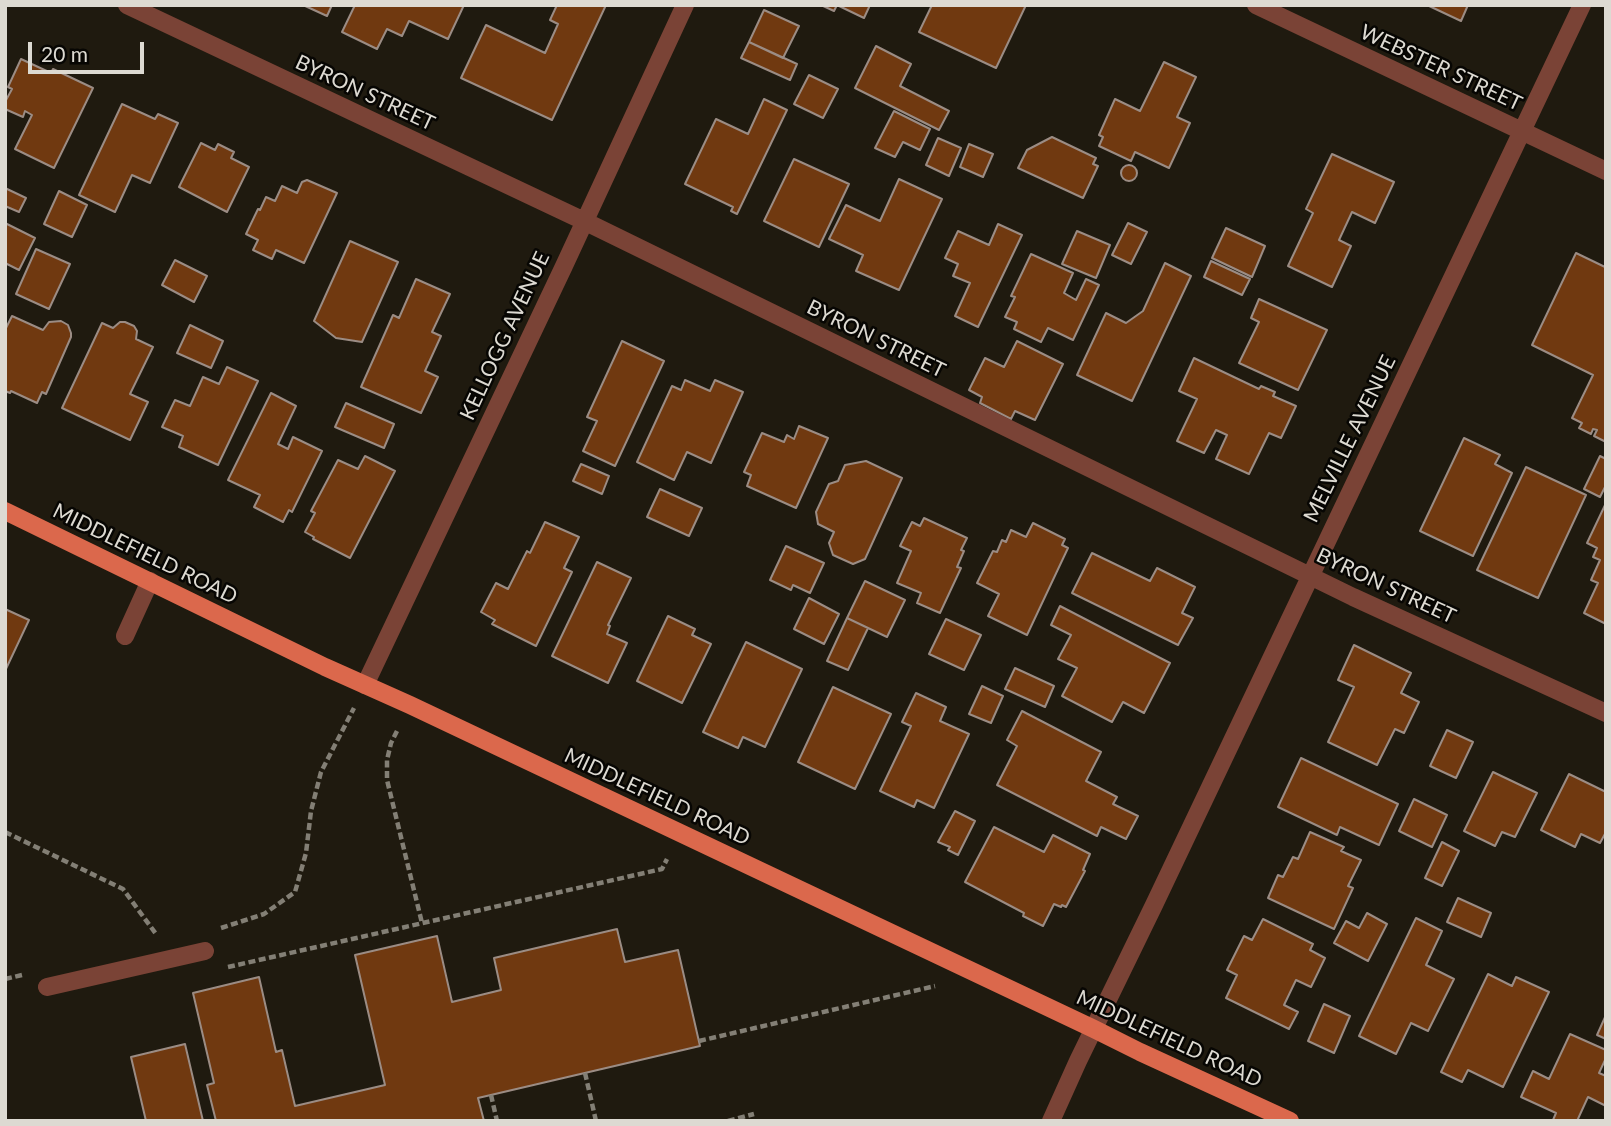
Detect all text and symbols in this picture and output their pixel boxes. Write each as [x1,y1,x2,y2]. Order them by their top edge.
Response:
street label: WEBSTER STREET [1356,19,1526,117]
scale bar [32,28,147,72]
text: 20 m [41,41,88,66]
street label: BYRON STREET [291,50,439,136]
street label: KELLOGG AVENUE [455,248,555,424]
street label: BYRON STREET [803,295,949,383]
street label: MELVILLE AVENUE [1299,351,1401,527]
street label: MIDDLEFIELD ROAD [49,498,241,610]
street label: BYRON STREET [1312,543,1460,629]
street label: MIDDLEFIELD ROAD [560,743,754,851]
street label: MIDDLEFIELD ROAD [1072,985,1266,1093]

